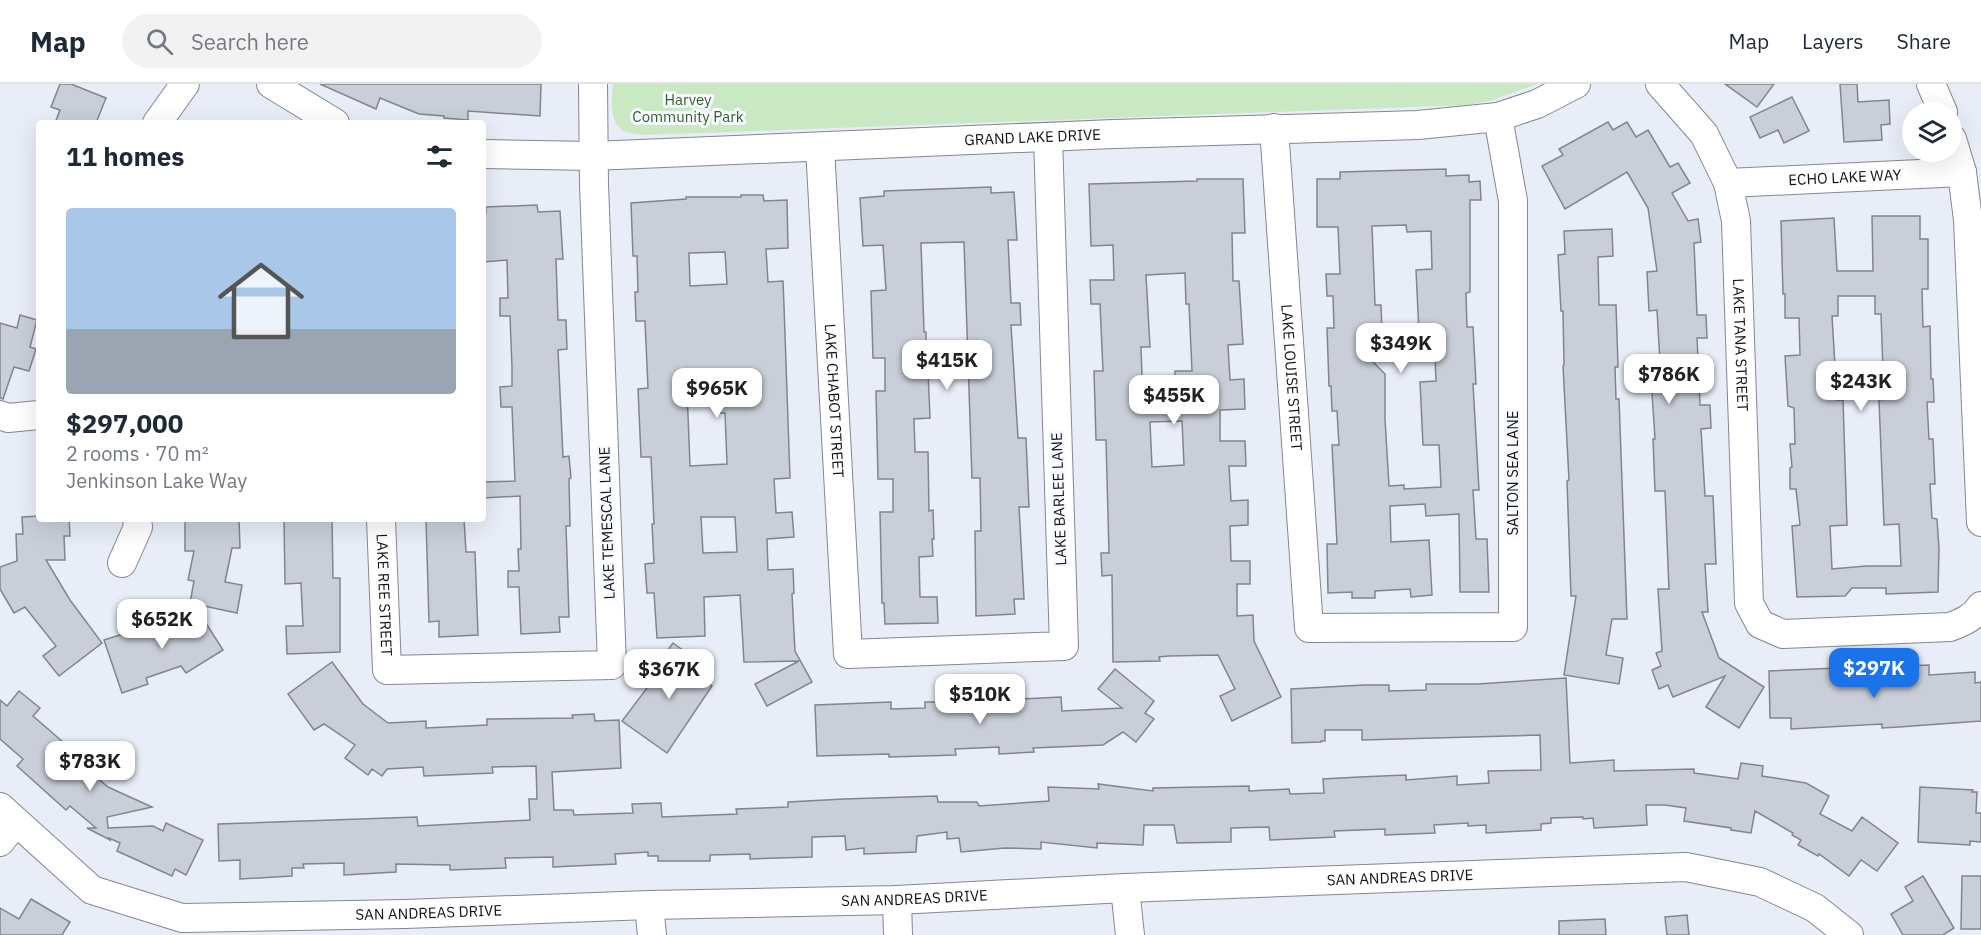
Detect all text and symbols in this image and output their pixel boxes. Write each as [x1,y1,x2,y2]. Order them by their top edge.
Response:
search box [122,14,542,68]
text: Map [30,23,86,60]
icon: search [143,25,176,58]
text: Search here [191,27,309,56]
text: Map [1729,27,1769,55]
text: Layers [1802,27,1864,55]
text: Share [1897,27,1951,55]
park label: Harvey Community Park [632,90,744,126]
map controls [1902,102,1962,162]
button: layers [1902,102,1962,162]
street label: GRAND LAKE DRIVE [964,125,1101,149]
text: 11 homes [66,139,184,173]
icon: filters [423,140,456,173]
street label: ECHO LAKE WAY [1788,165,1902,189]
icon: home [207,247,315,355]
street label: LAKE TANA STREET [1729,278,1752,412]
street label: LAKE LOUISE STREET [1277,303,1307,452]
street label: LAKE CHABOT STREET [821,323,848,478]
pin: $349K [1359,323,1443,374]
text: $349K [1370,329,1432,356]
pin: $415K [905,340,989,391]
text: $415K [916,346,978,373]
pin: $786K [1627,354,1711,405]
text: $786K [1638,360,1700,387]
pin: $243K [1819,361,1903,412]
text: $243K [1830,367,1892,394]
pin: $965K [675,368,759,419]
text: $965K [686,374,748,401]
pin: $455K [1132,375,1216,426]
text: $455K [1143,381,1205,408]
text: $297,000 [66,406,183,440]
street label: SALTON SEA LANE [1503,410,1522,536]
street label: LAKE BARLEE LANE [1047,432,1070,566]
text: 2 rooms · 70 m² [66,440,209,467]
street label: LAKE TEMESCAL LANE [594,446,619,600]
text: Jenkinson Lake Way [66,467,247,494]
street label: LAKE REE STREET [373,533,396,657]
pin: $652K [120,599,204,650]
text: $652K [131,605,193,632]
pin: $297K [1832,648,1916,699]
pin: $367K [627,649,711,700]
text: $297K [1843,654,1905,681]
text: $367K [638,655,700,682]
pin: $510K [938,674,1022,725]
text: $510K [949,680,1011,707]
pin: $783K [48,741,132,792]
text: $783K [59,747,121,774]
street label: SAN ANDREAS DRIVE [1326,865,1474,889]
street label: SAN ANDREAS DRIVE [841,885,988,910]
street label: SAN ANDREAS DRIVE [355,900,502,924]

